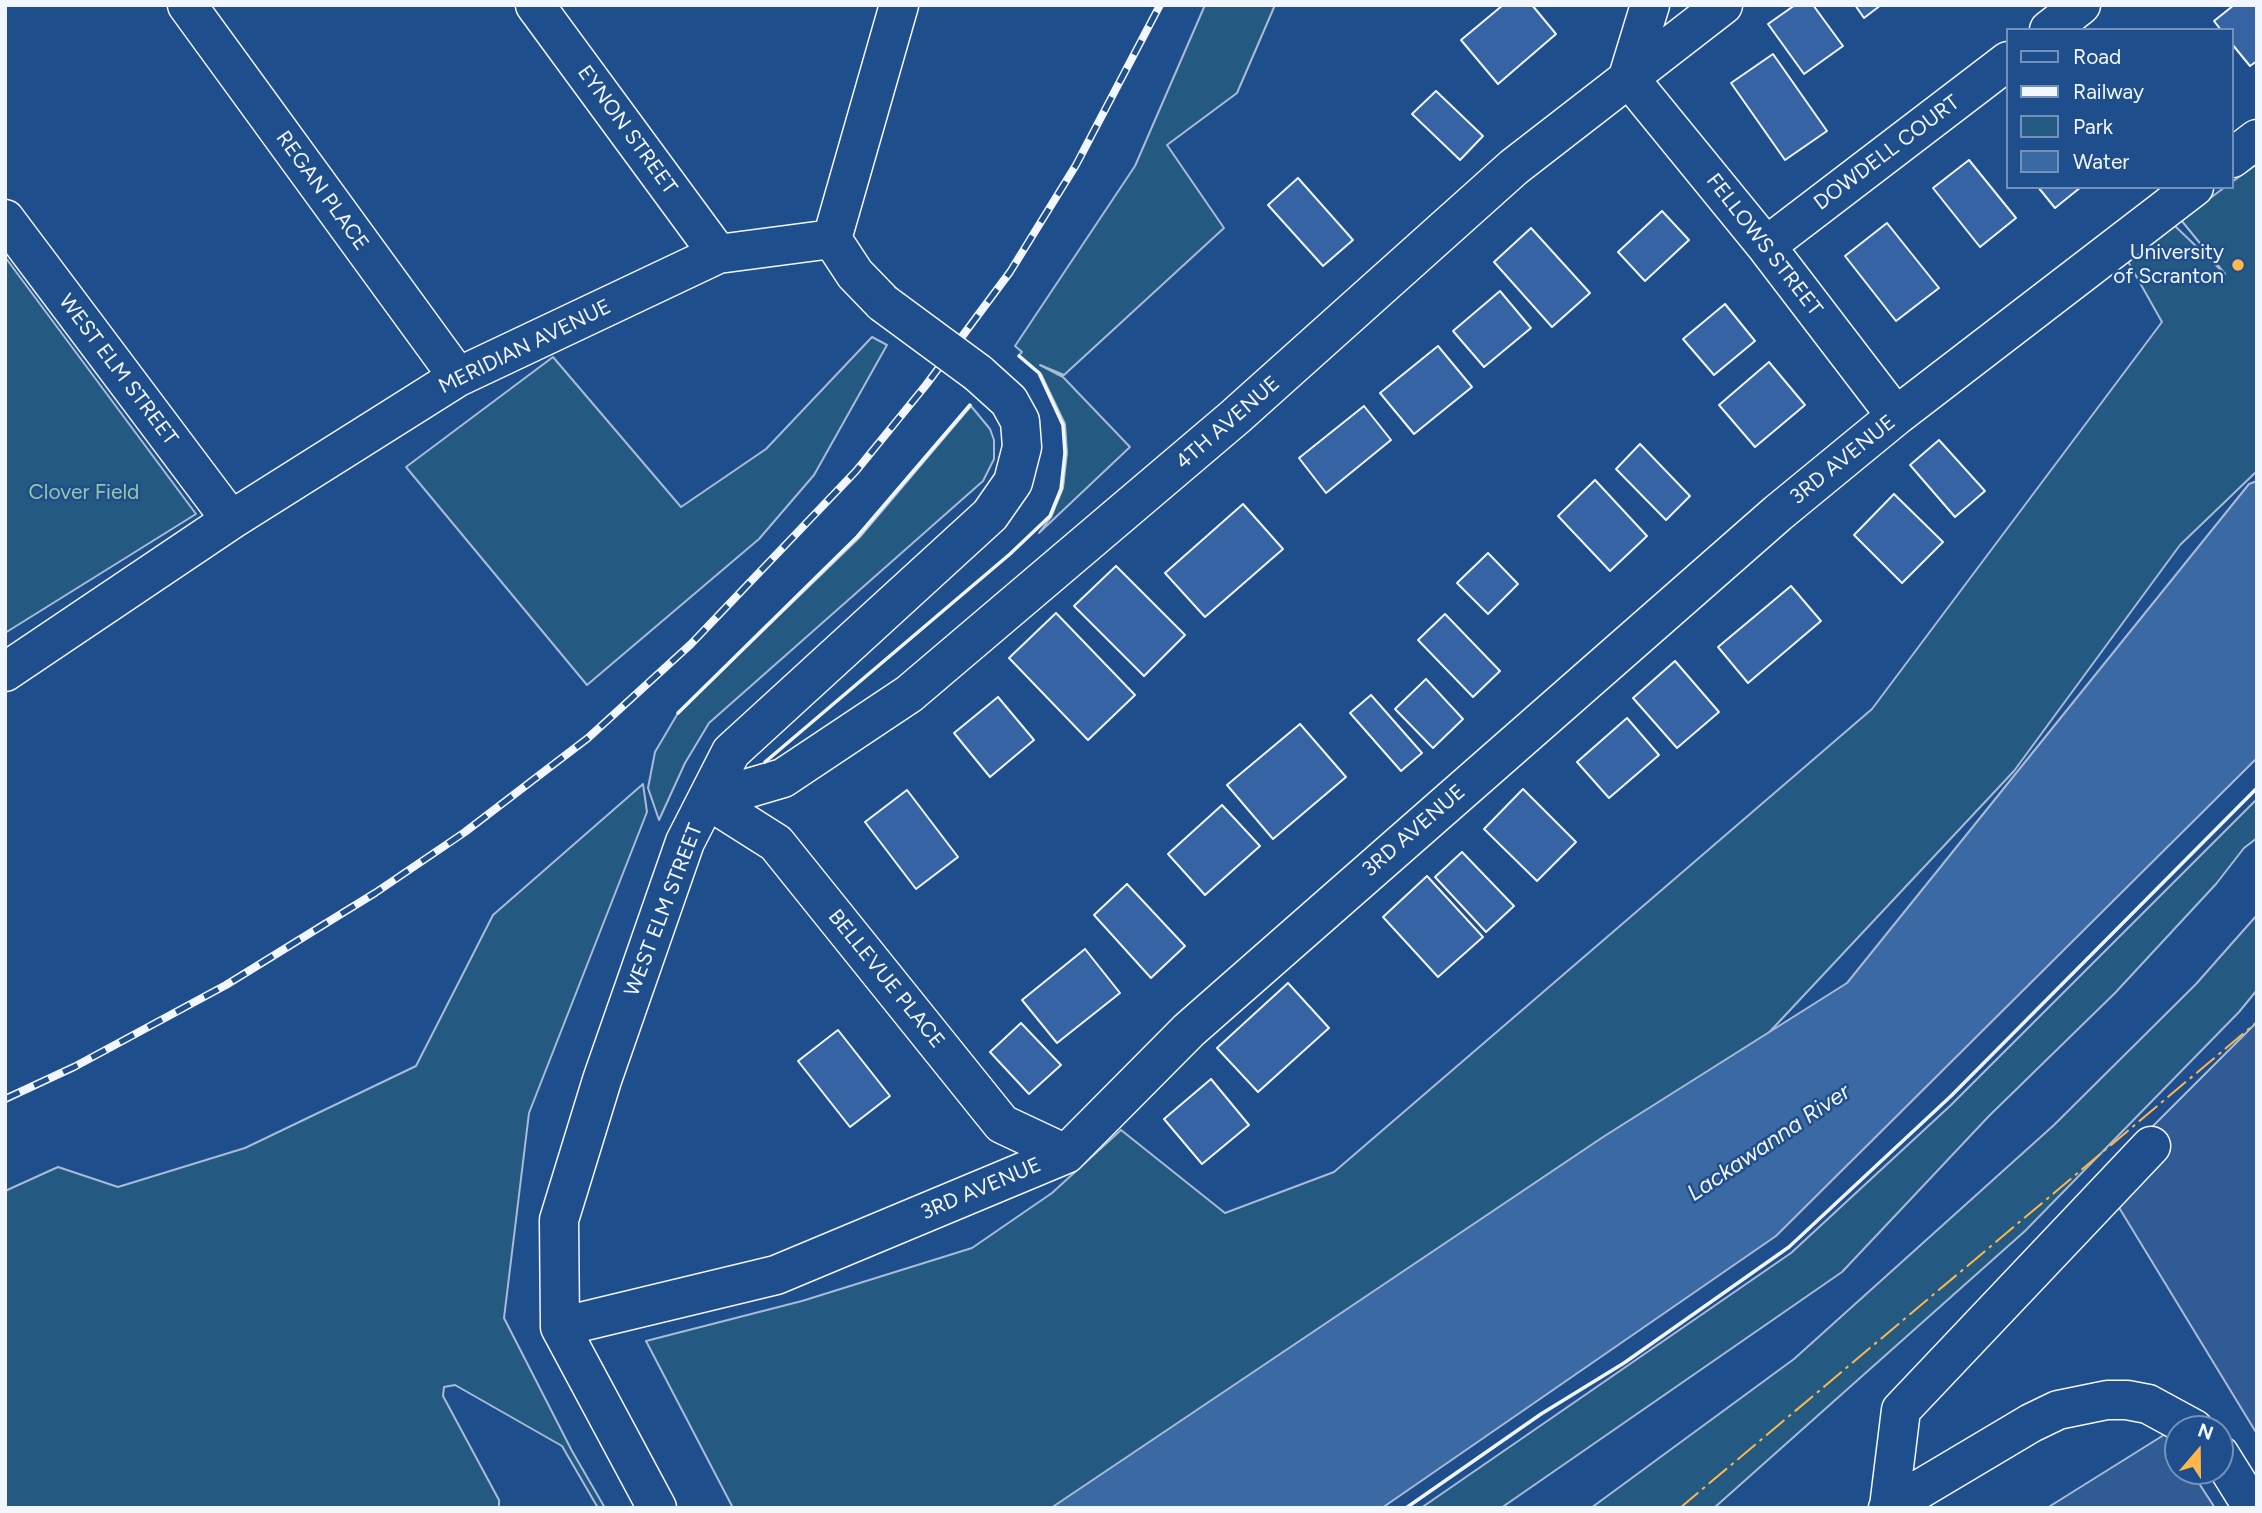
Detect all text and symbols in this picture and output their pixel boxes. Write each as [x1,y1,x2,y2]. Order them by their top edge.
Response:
legend [2007,28,2234,189]
text: Road [2073,44,2121,69]
street label: EYNON STREET [572,61,682,199]
text: Railway [2073,79,2144,104]
street label: DOWDELL COURT [1809,90,1965,216]
text: Park [2073,114,2113,139]
street label: REGAN PLACE [270,126,374,256]
text: Water [2073,149,2129,174]
street label: FELLOWS STREET [1701,169,1827,321]
place label: University of Scranton [2113,240,2224,290]
marker: University of Scranton [2230,257,2246,273]
street label: WEST ELM STREET [53,289,183,451]
street label: MERIDIAN AVENUE [435,294,615,400]
street label: 4TH AVENUE [1171,371,1285,475]
street label: 3RD AVENUE [1785,410,1901,510]
park label: Clover Field [29,480,139,506]
street label: 3RD AVENUE [1357,779,1471,883]
street label: WEST ELM STREET [620,820,708,1000]
street label: BELLEVUE PLACE [822,905,950,1053]
water label: Lackawanna River [1682,1078,1856,1208]
street label: 3RD AVENUE [917,1152,1045,1226]
north arrow [2164,1415,2234,1485]
text: N [2195,1418,2217,1445]

